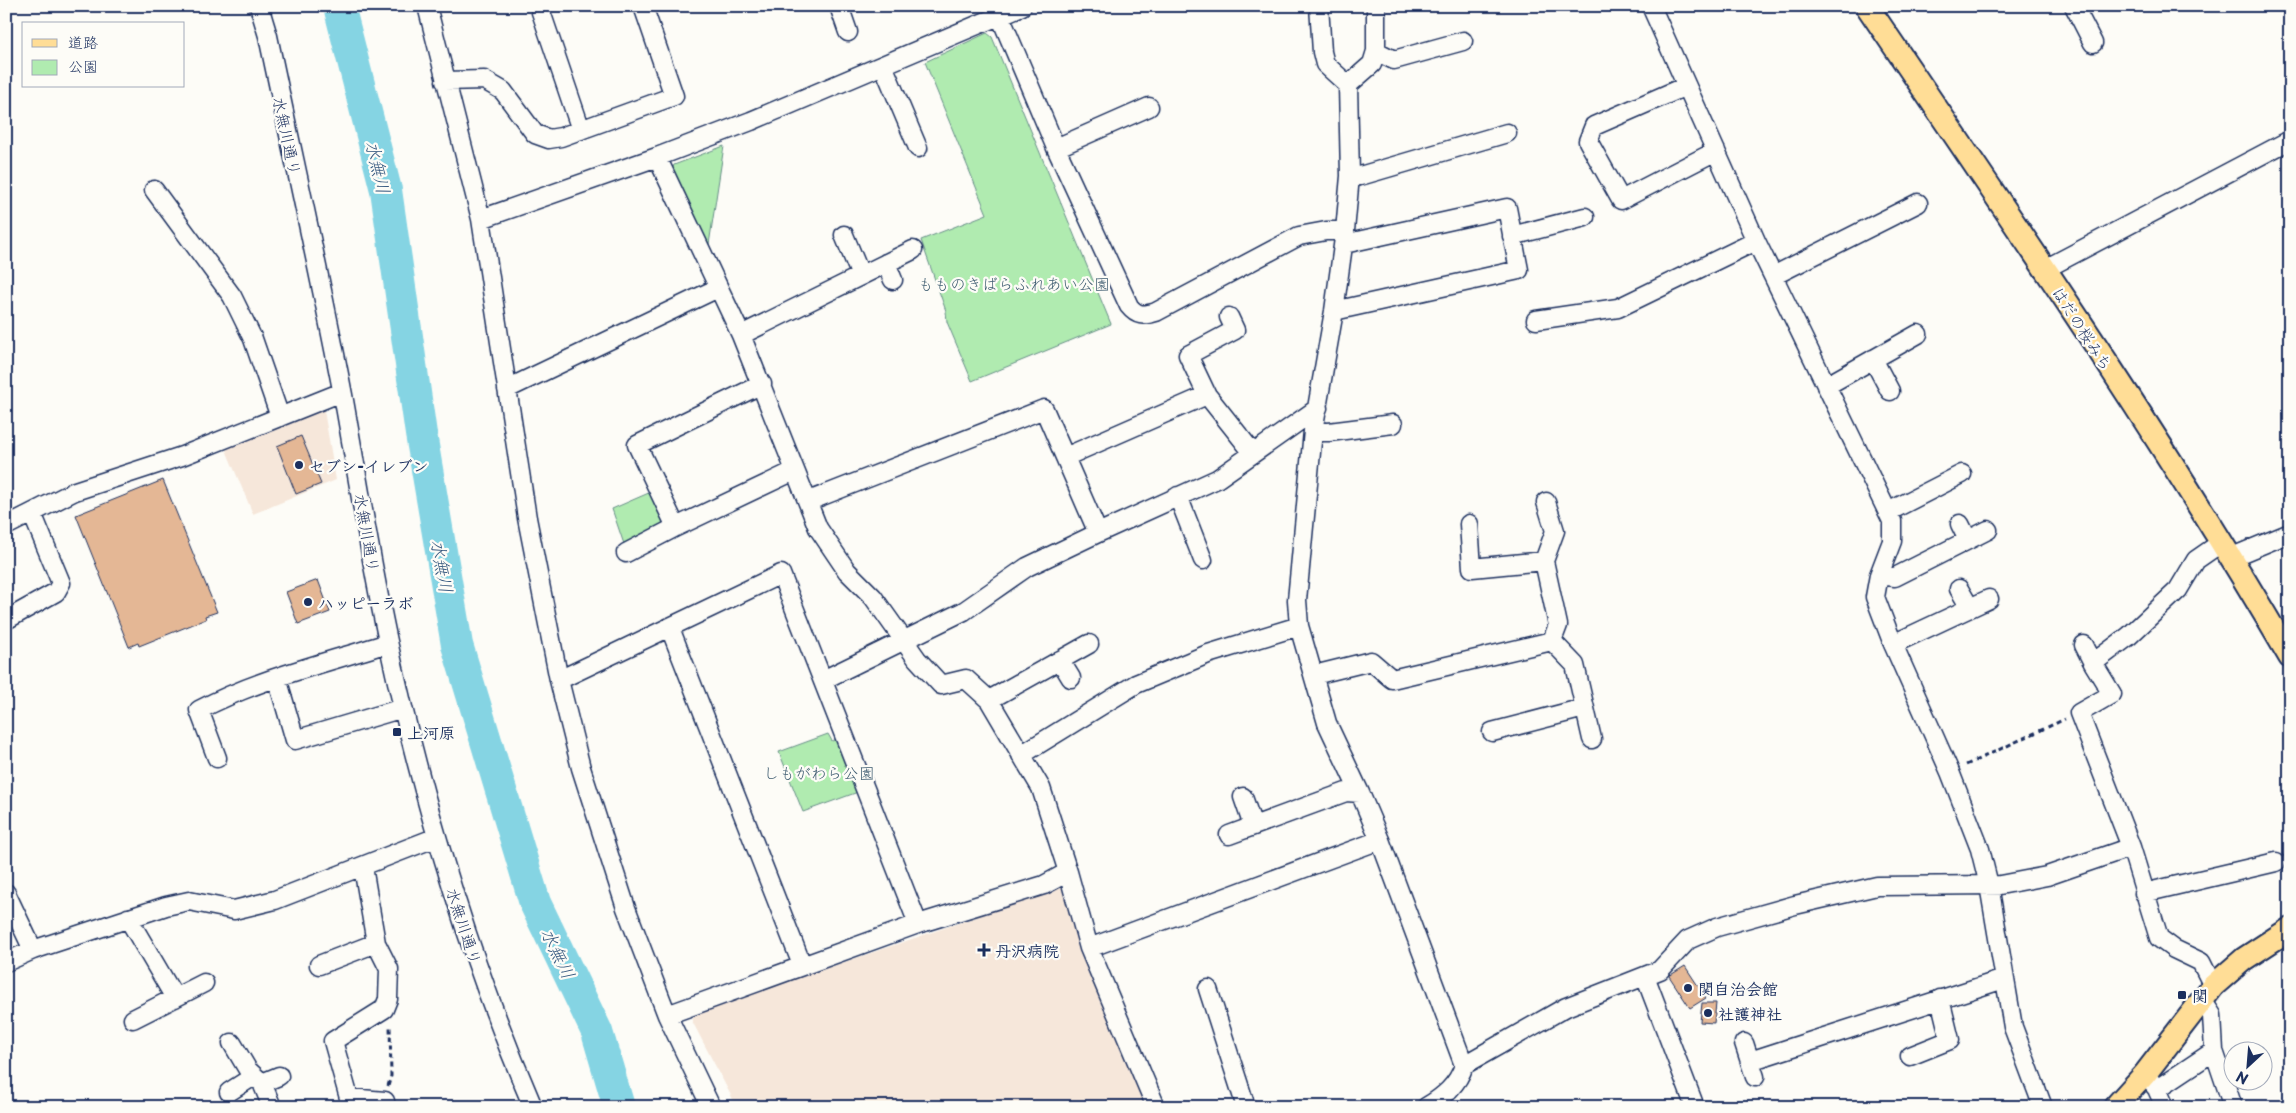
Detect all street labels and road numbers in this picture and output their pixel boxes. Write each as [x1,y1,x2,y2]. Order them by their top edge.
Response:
street label: 水無川通り [268,94,308,178]
street label: はだの桜みち [2047,281,2119,375]
street label: 水無川通り [349,492,387,574]
street label: 水無川通り [441,884,489,968]

